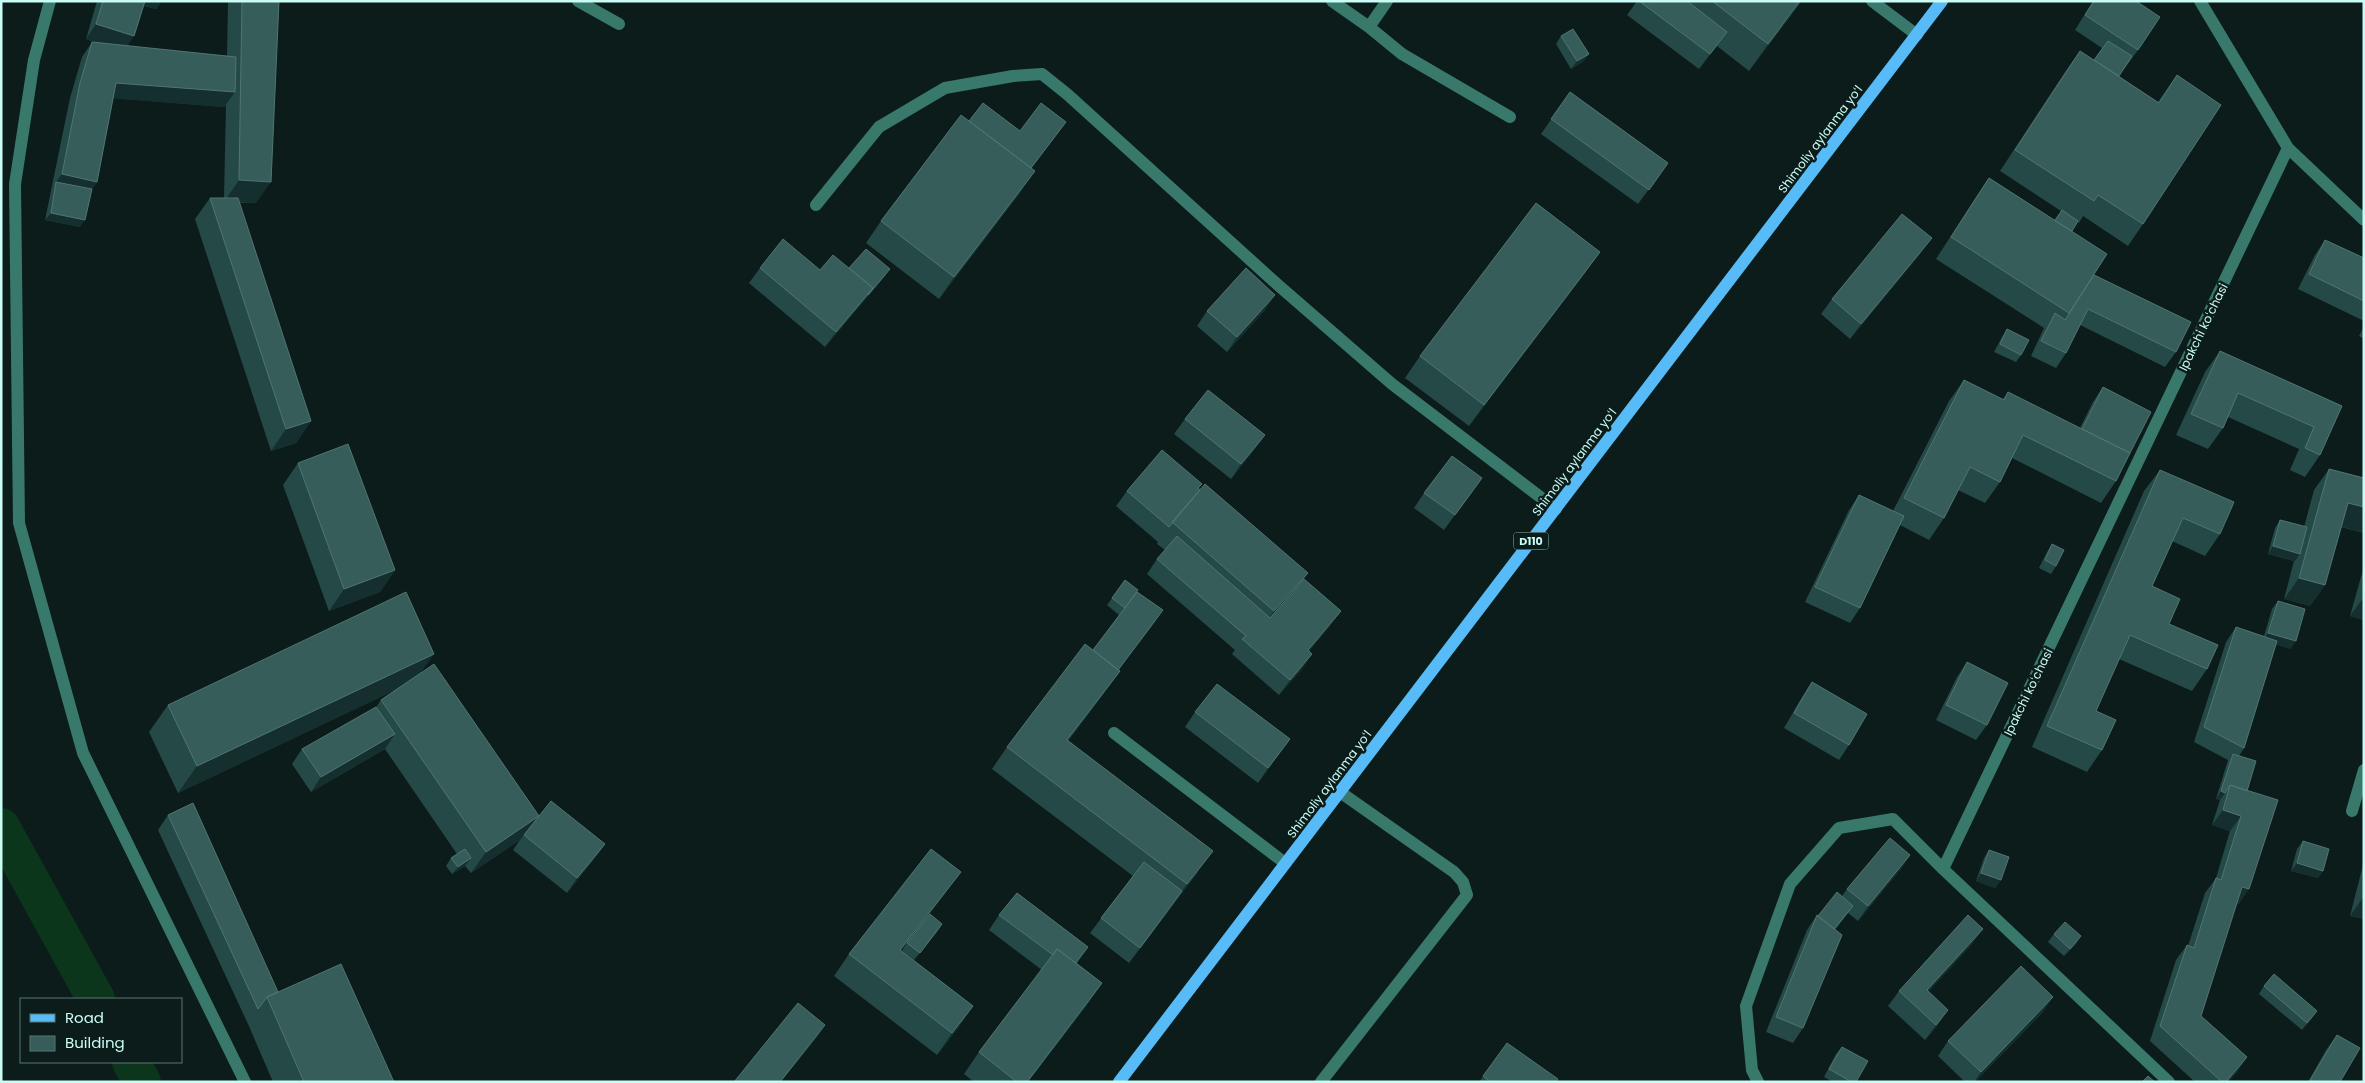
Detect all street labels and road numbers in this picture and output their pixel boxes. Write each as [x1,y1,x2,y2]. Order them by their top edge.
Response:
street label: Shimoliy aylanma yoʻl [1774,82,1866,196]
street label: Ipakchi koʻchasi [2174,280,2232,374]
street label: Shimoliy aylanma yoʻl [1528,405,1620,519]
road number: D110 [1514,532,1548,550]
street label: Ipakchi koʻchasi [1999,645,2057,739]
street label: Shimoliy aylanma yoʻl [1283,727,1375,841]

